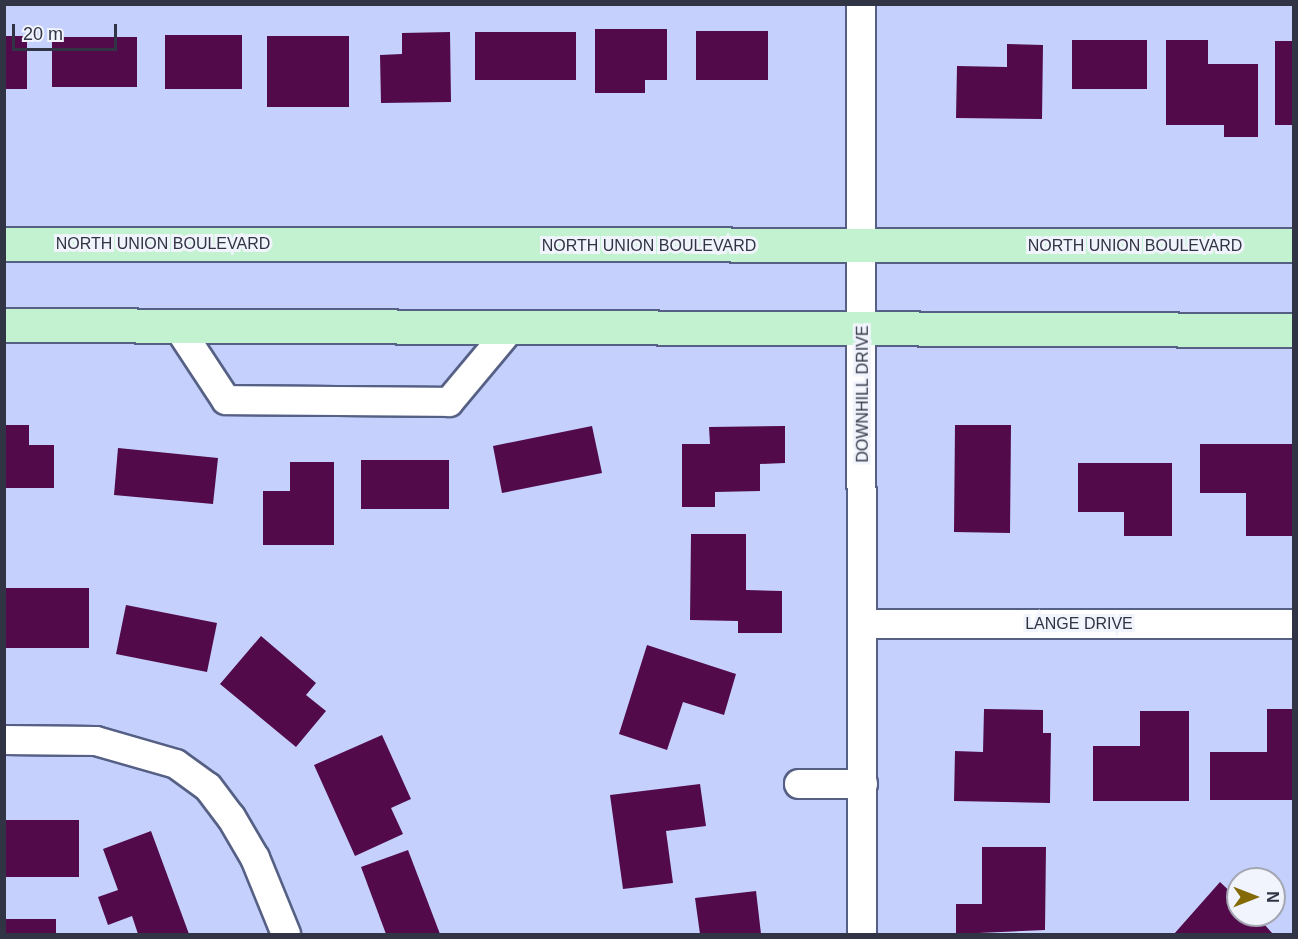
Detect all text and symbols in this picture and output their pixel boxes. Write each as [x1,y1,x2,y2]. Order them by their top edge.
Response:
scale bar [15,12,120,50]
text: 20 m [23,24,63,44]
street label: NORTH UNION BOULEVARD [56,234,270,254]
street label: NORTH UNION BOULEVARD [542,236,756,256]
street label: NORTH UNION BOULEVARD [1028,236,1242,256]
street label: DOWNHILL DRIVE [853,325,873,463]
street label: LANGE DRIVE [1025,614,1133,634]
north arrow [1226,867,1286,927]
text: N [1264,891,1281,903]

